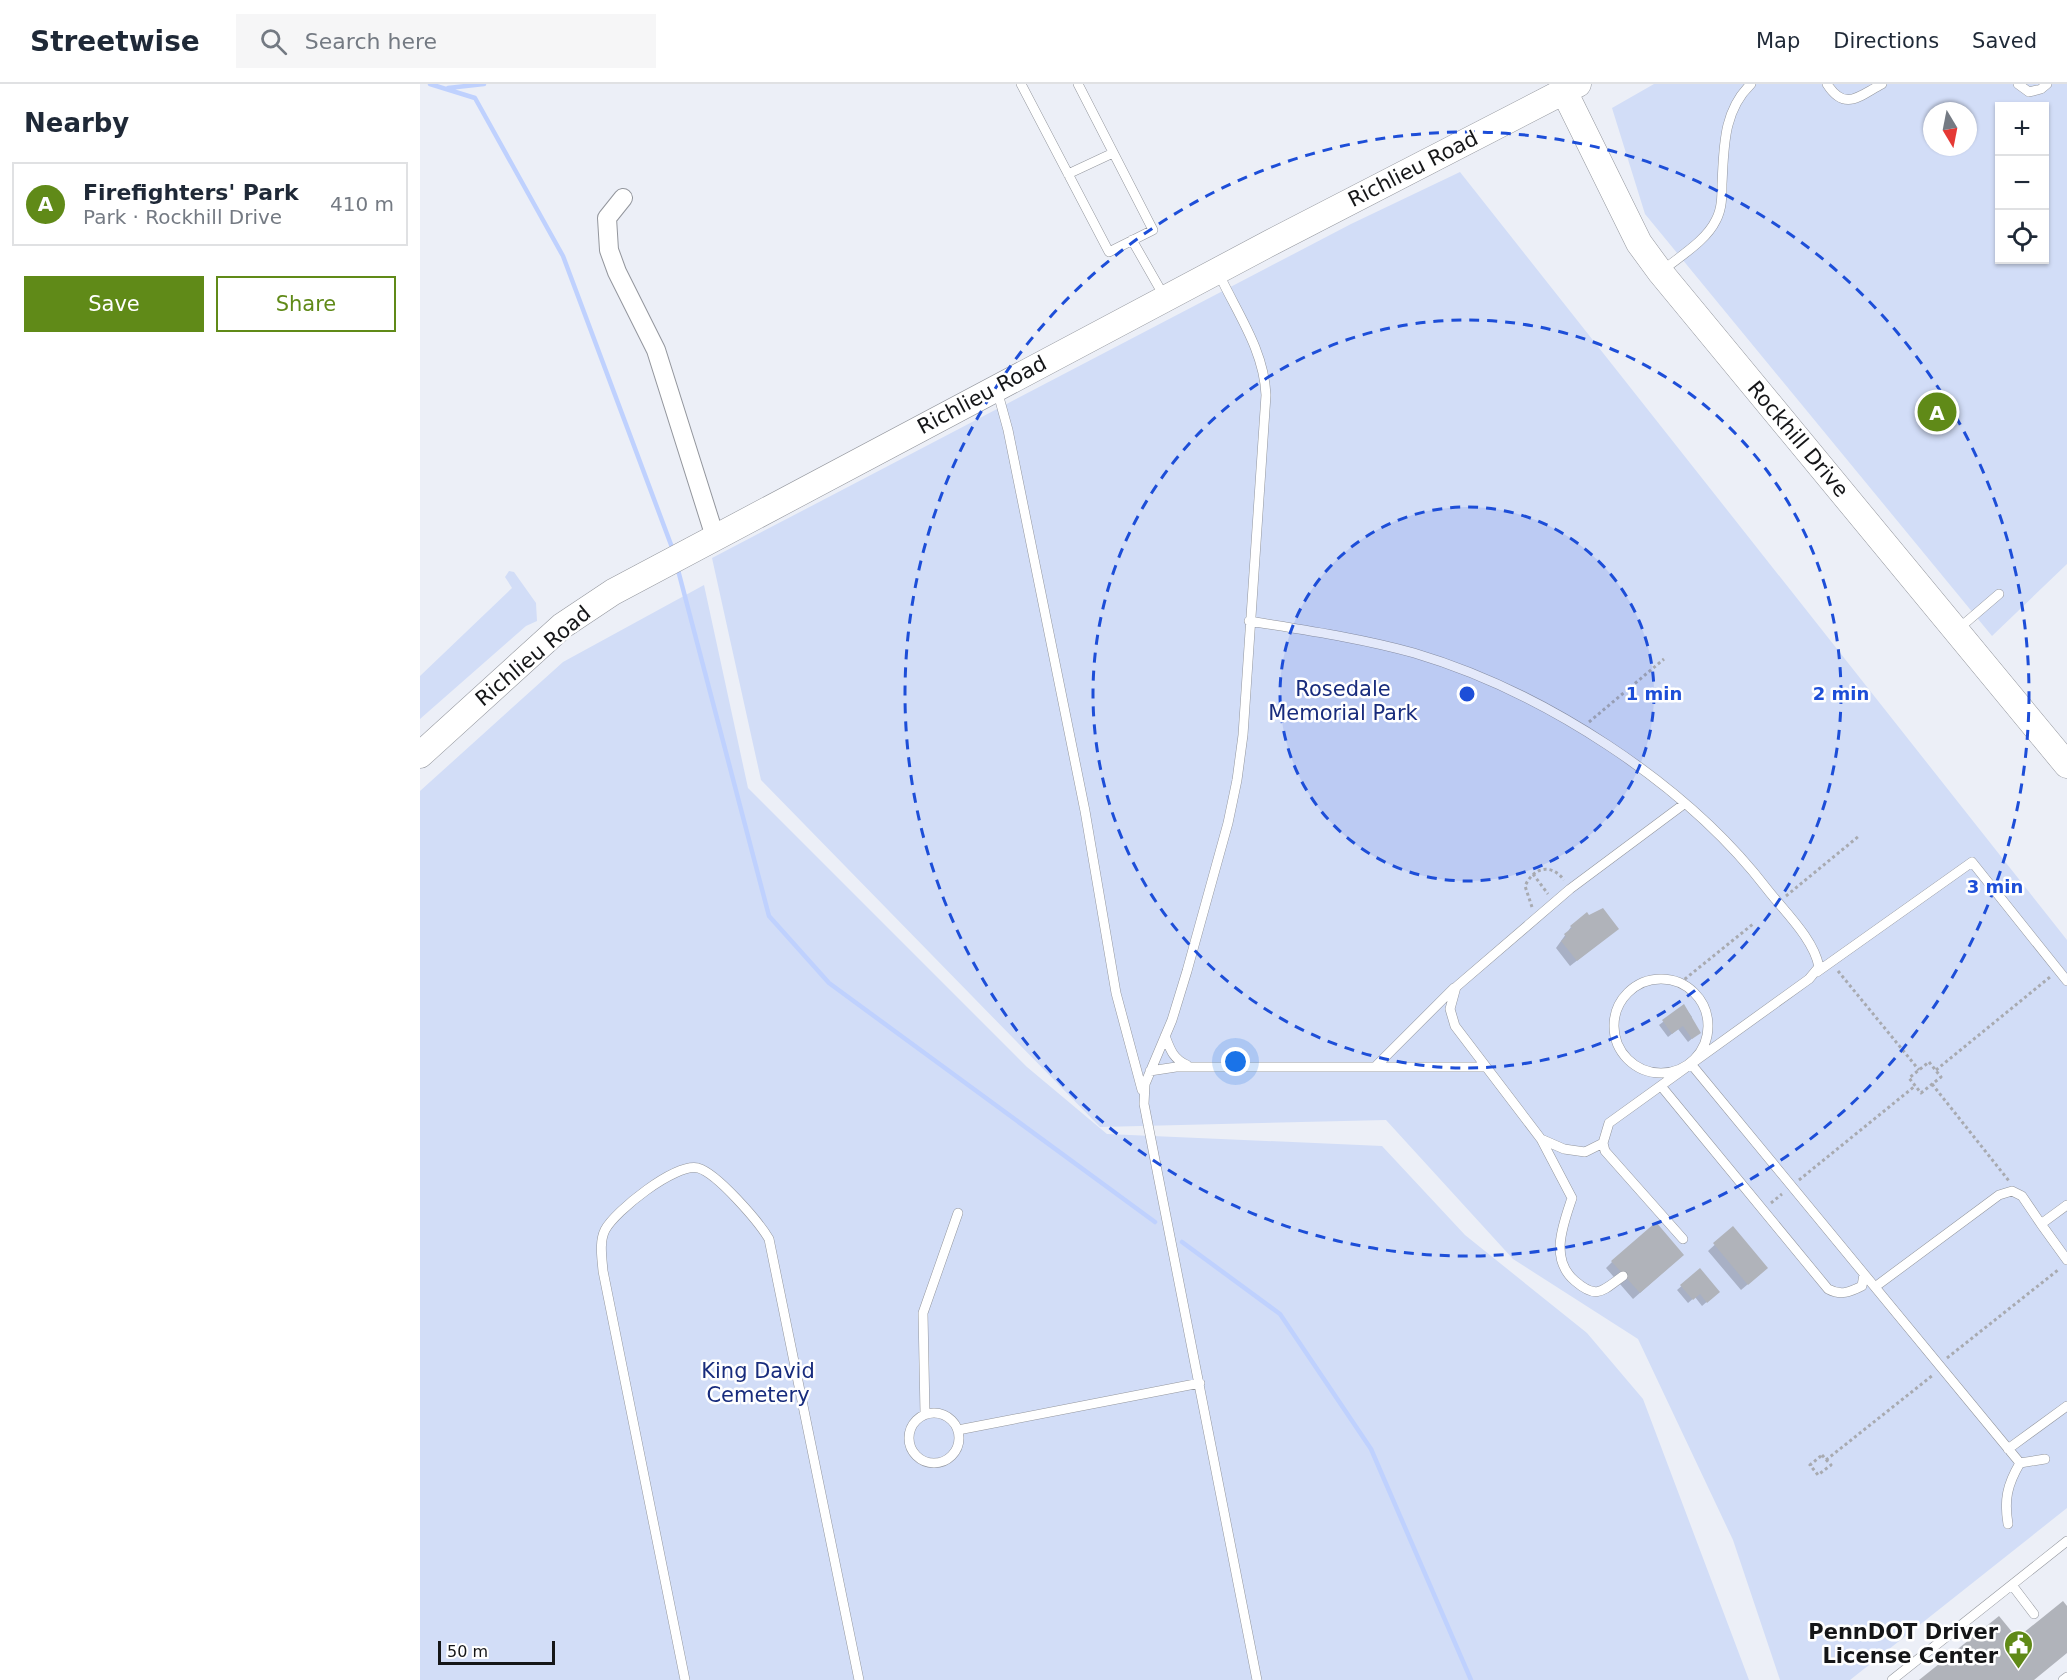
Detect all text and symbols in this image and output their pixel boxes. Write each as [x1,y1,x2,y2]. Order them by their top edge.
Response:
search box [236,14,656,68]
text: Streetwise [30,25,200,58]
icon: search [257,25,290,58]
text: Search here [305,29,437,54]
text: Map [1756,29,1800,53]
text: Directions [1833,29,1939,53]
text: Saved [1972,29,2037,53]
north arrow [1923,102,1977,156]
map controls [1995,102,2049,264]
button: + [1995,102,2049,156]
text: Nearby [24,108,129,138]
street label: Richlieu Road [1344,126,1482,212]
button: − [1995,156,2049,210]
text: Firefighters' Park [83,180,299,205]
text: A [38,192,53,216]
text: 410 m [330,192,394,216]
text: Park · Rockhill Drive [83,205,282,229]
button: locate [1995,210,2049,264]
button: Save [24,276,204,332]
button: Share [216,276,396,332]
street label: Richlieu Road [913,351,1051,439]
street label: Rockhill Drive [1743,376,1853,502]
pin: A [1918,390,1957,434]
street label: Richlieu Road [471,601,595,711]
park label: Rosedale Memorial Park [1268,677,1419,725]
text: 1 min [1626,683,1682,704]
text: 2 min [1813,683,1869,704]
centre of rings [1457,684,1477,704]
text: 3 min [1967,876,2023,897]
your location [1221,1047,1250,1076]
park label: King David Cemetery [701,1359,815,1407]
place label: PennDOT Driver License Center [1808,1620,1999,1668]
public building icon: PennDOT Driver License Center [2003,1628,2035,1670]
scale bar [438,1638,555,1666]
text: 50 m [447,1642,488,1661]

